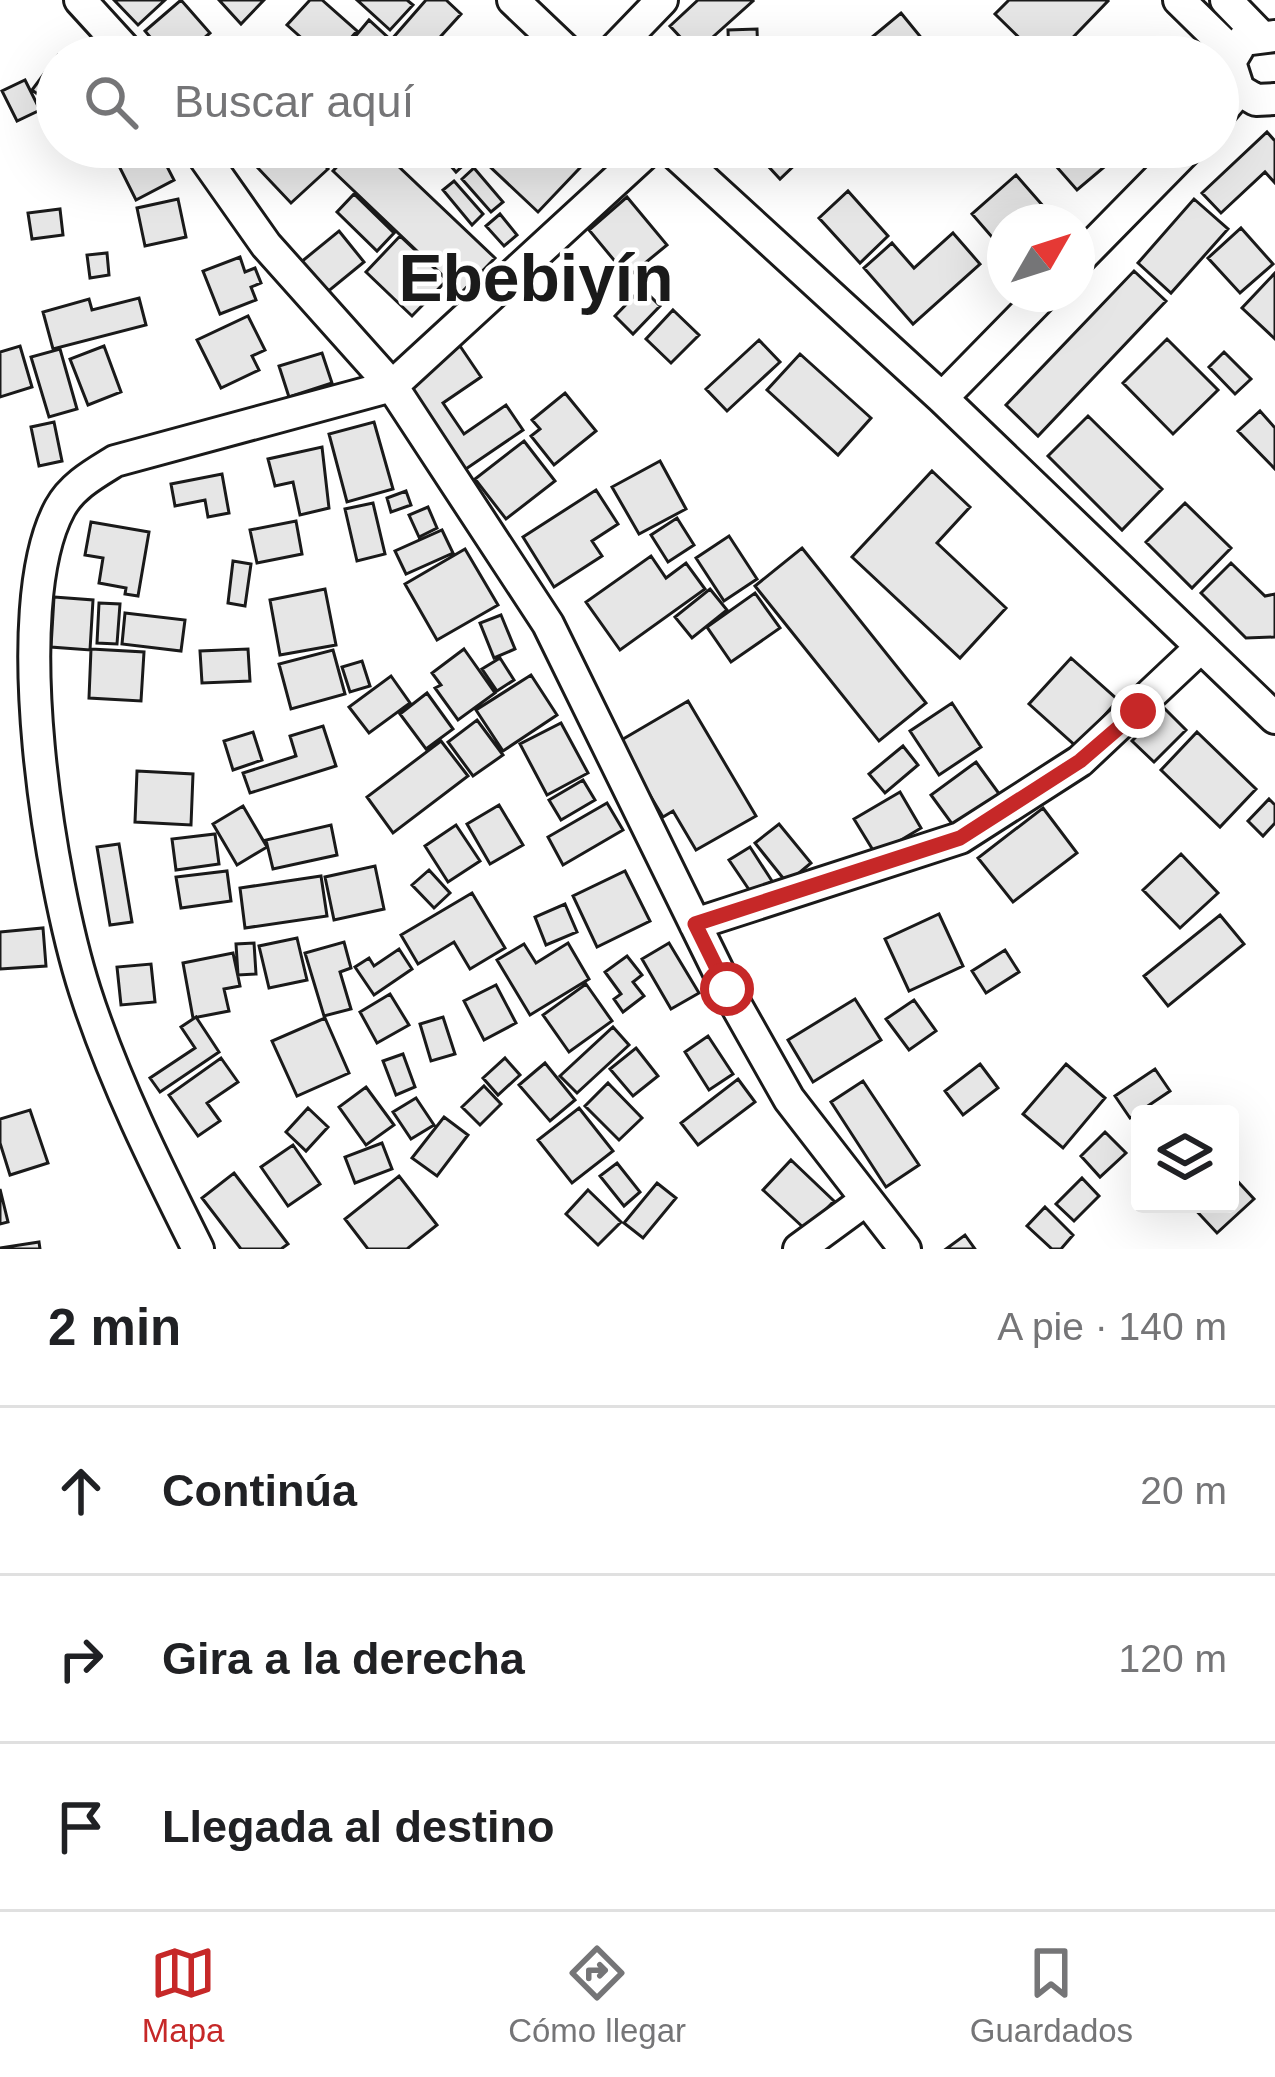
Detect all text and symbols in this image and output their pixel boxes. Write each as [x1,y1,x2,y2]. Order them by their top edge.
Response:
search box [36,36,1239,168]
icon: search [78,69,144,135]
text: Buscar aquí [174,76,414,127]
north arrow [987,204,1095,312]
district label: Ebebiyín [398,241,674,315]
route end [1111,684,1165,738]
route start [700,962,754,1016]
map controls [1131,1105,1239,1213]
button: layers [1131,1105,1239,1213]
text: 2 min [48,1299,181,1356]
text: A pie · 140 m [997,1305,1227,1348]
icon: ahead [48,1458,114,1524]
text: Continúa [162,1465,357,1516]
text: 20 m [1140,1469,1227,1512]
icon: right [48,1626,114,1692]
text: Gira a la derecha [162,1633,525,1684]
text: 120 m [1119,1637,1227,1680]
icon: arrive [48,1794,114,1860]
text: Llegada al destino [162,1801,555,1852]
tab: Mapa [142,1940,224,2050]
tab: Cómo llegar [508,1940,686,2050]
tab: Guardados [970,1940,1133,2050]

